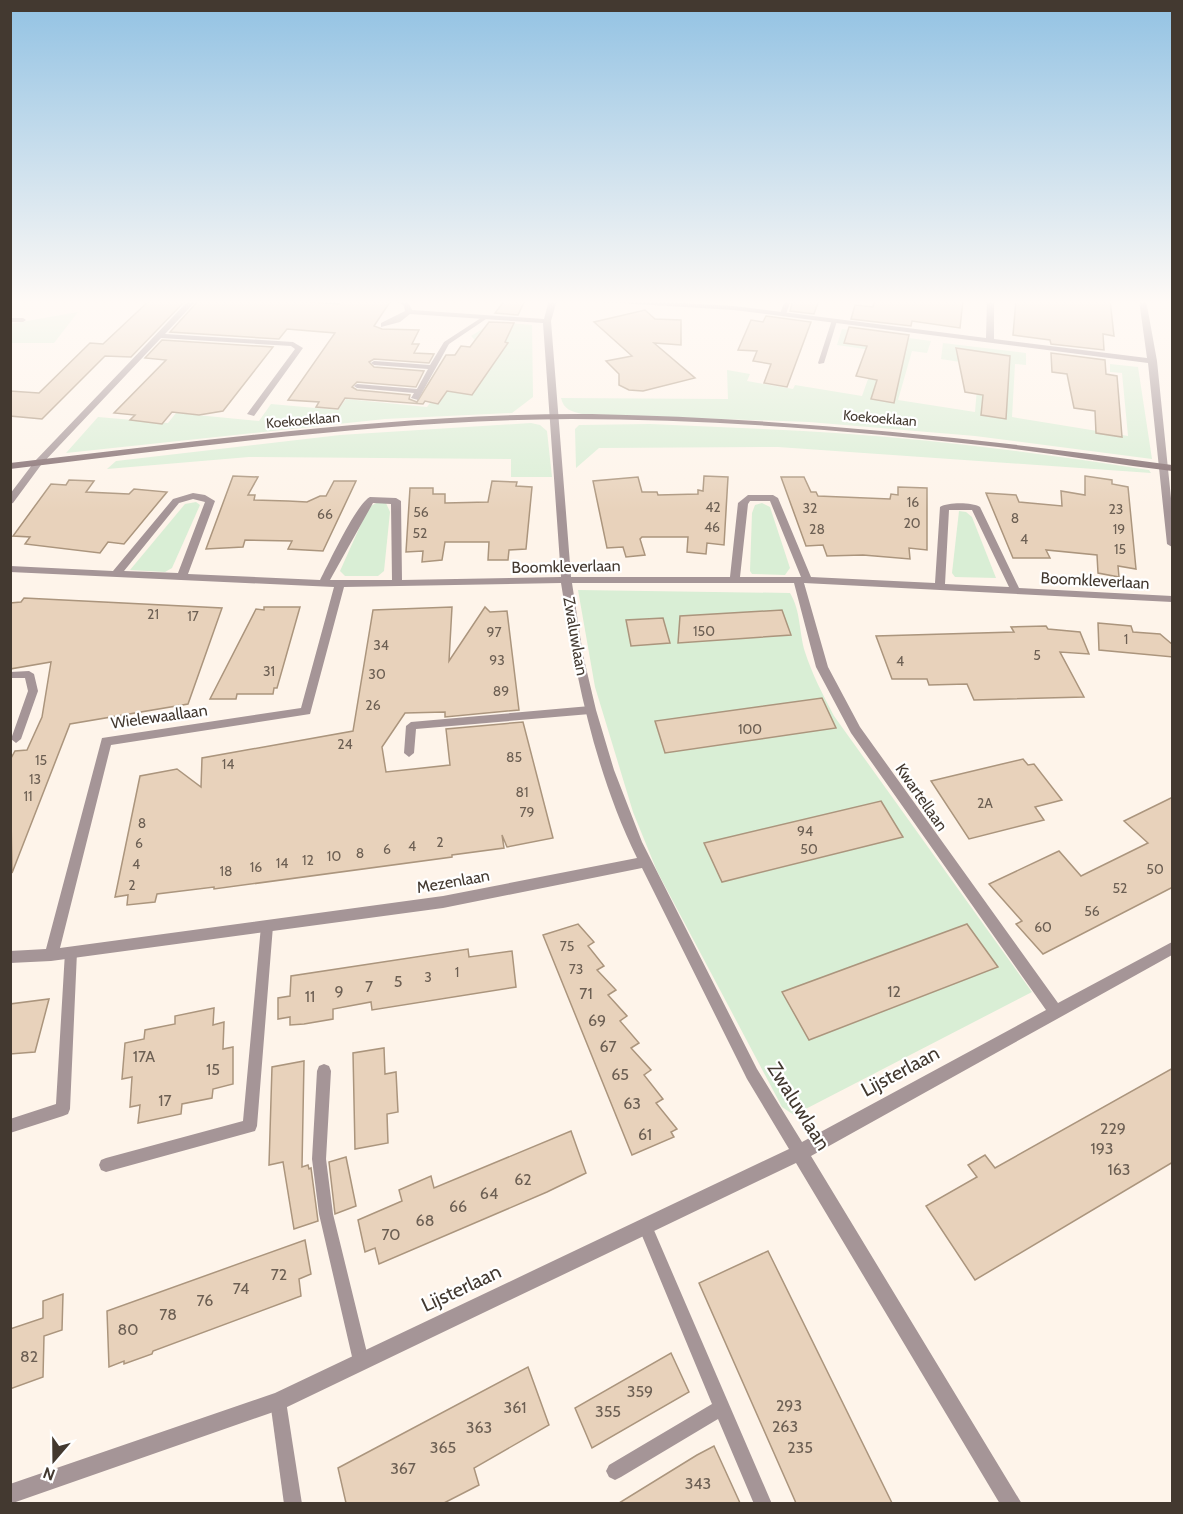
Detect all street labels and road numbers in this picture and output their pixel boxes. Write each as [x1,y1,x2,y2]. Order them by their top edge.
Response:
street label: Koekoeklaan [842,406,918,430]
street label: Koekoeklaan [265,408,341,432]
street label: Boomkleverlaan [511,556,621,577]
street label: Boomkleverlaan [1040,568,1150,593]
street label: Zwaluwlaan [559,595,592,677]
street label: Wielewaallaan [110,700,209,733]
street label: Kwartellaan [891,760,952,835]
street label: Mezenlaan [415,866,491,897]
street label: Lijsterlaan [857,1040,943,1102]
street label: Zwaluwlaan [762,1057,836,1155]
street label: Lijsterlaan [417,1259,505,1317]

